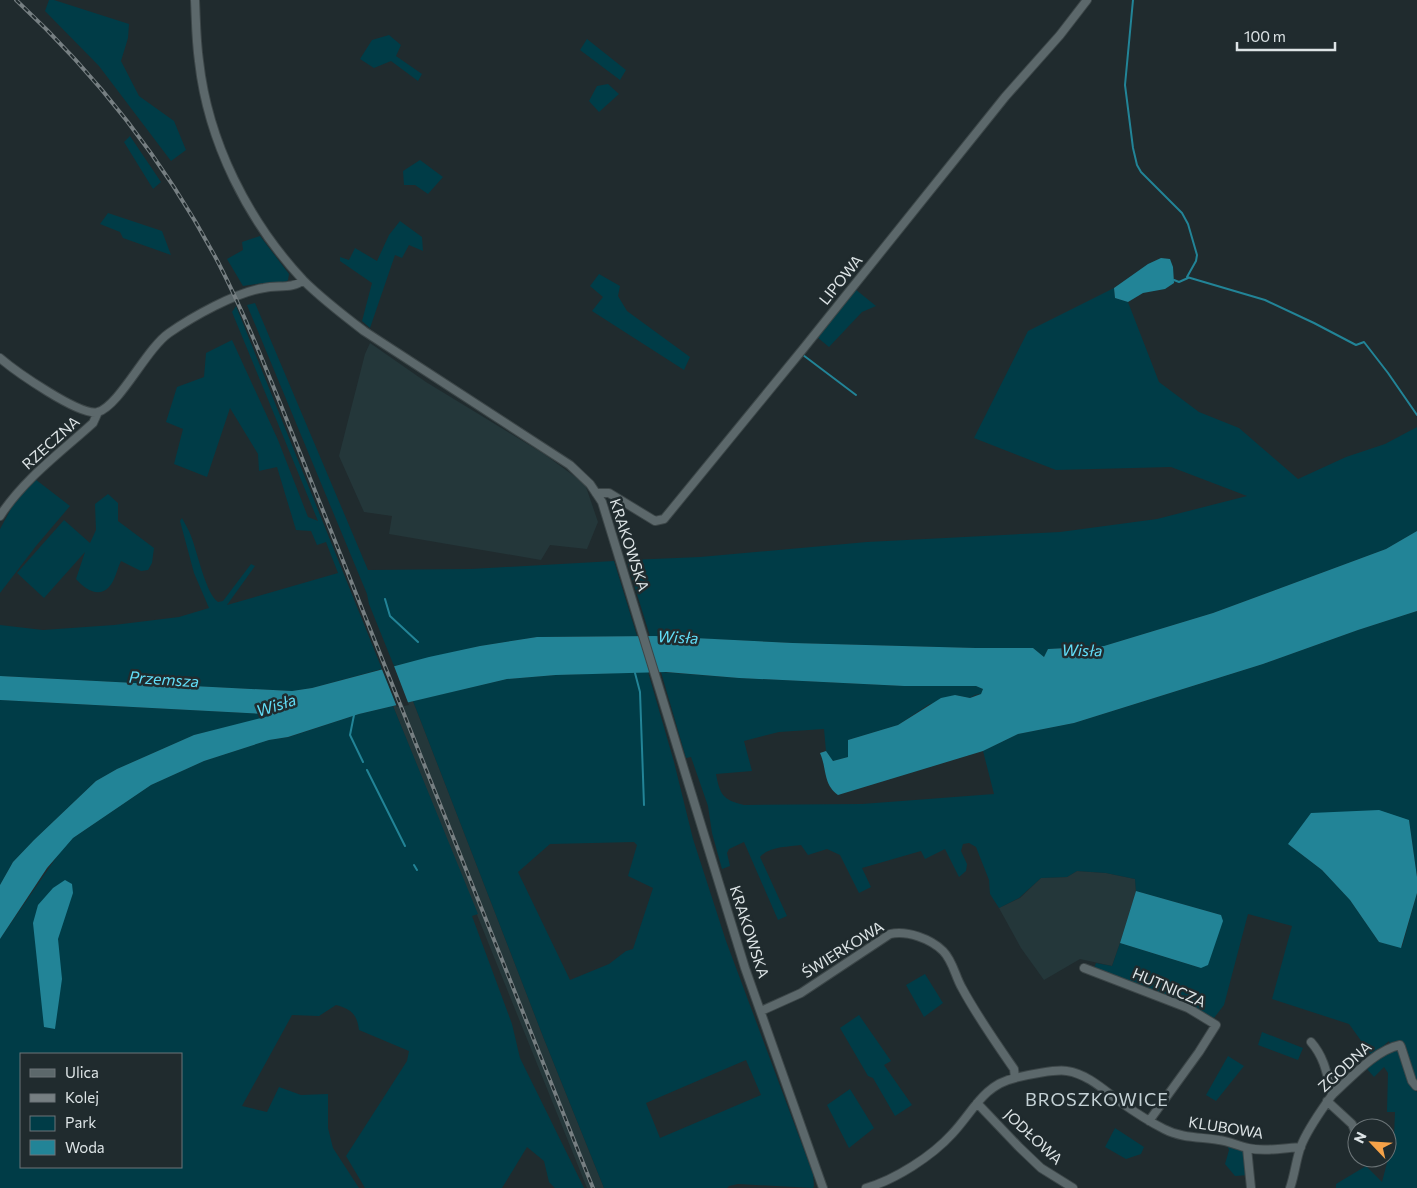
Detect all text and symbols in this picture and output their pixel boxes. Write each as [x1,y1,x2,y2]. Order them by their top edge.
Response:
scale bar [1237,20,1334,52]
text: 100 m [1244,27,1286,45]
street label: LIPOWA [815,251,866,308]
street label: RZECZNA [18,412,83,473]
street label: KRAKOWSKA [607,496,653,593]
water label: Wisła [657,626,699,647]
water label: Wisła [1061,640,1103,659]
water label: Przemsza [128,667,200,690]
water label: Wisła [253,689,298,720]
street label: KRAKOWSKA [727,883,773,980]
street label: ŚWIERKOWA [798,916,887,981]
street label: HUTNICZA [1130,964,1209,1011]
street label: ZGODNA [1314,1037,1375,1095]
legend [20,1053,182,1168]
text: Ulica [65,1063,99,1081]
text: Kolej [65,1088,99,1106]
district label: BROSZKOWICE [1025,1088,1169,1110]
street label: JODŁOWA [1001,1105,1066,1168]
street label: KLUBOWA [1187,1112,1265,1142]
text: Park [65,1113,96,1131]
north arrow [1347,1118,1397,1168]
text: N [1350,1129,1370,1146]
text: Woda [65,1138,105,1156]

